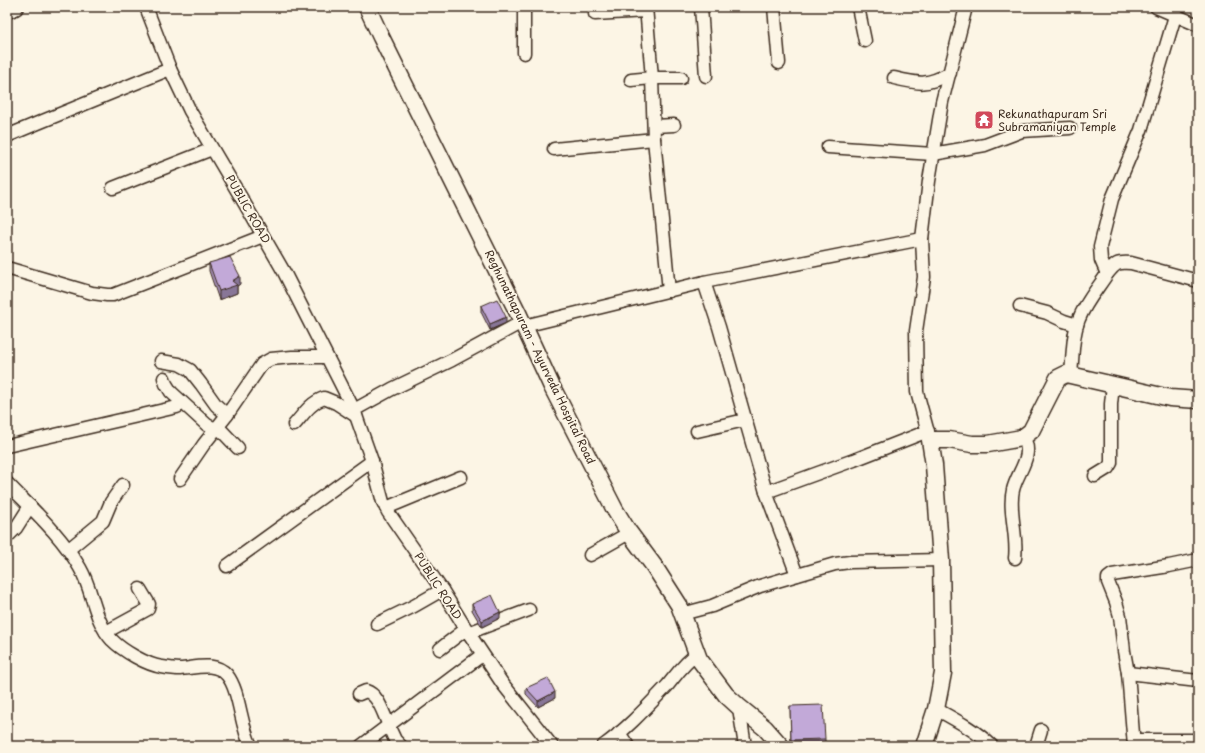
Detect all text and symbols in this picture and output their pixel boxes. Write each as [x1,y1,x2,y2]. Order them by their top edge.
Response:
place label: Rekunathapuram Sri Subramaniyan Temple [998,105,1117,135]
temple icon: Rekunathapuram Sri Subramaniyan Temple [973,109,995,131]
street label: PUBLIC ROAD [222,171,275,246]
street label: Reghunathapuram - Ayurveda Hospital Road [481,247,600,467]
street label: PUBLIC ROAD [410,549,467,623]

